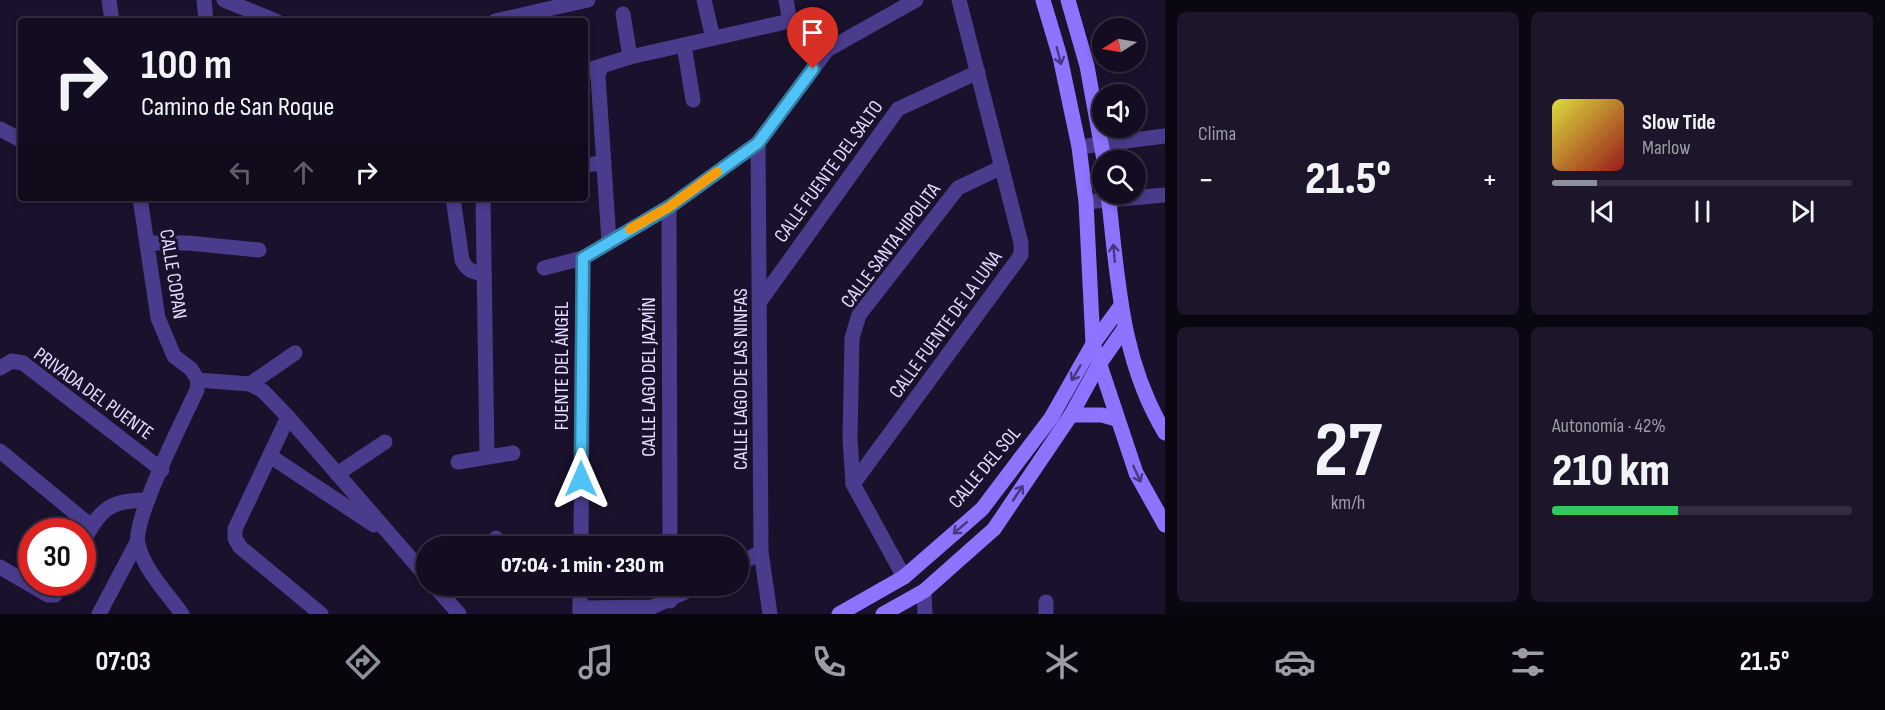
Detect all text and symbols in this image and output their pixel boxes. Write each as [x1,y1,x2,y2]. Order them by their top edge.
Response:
pin [787,7,838,69]
icon: arrive [796,16,829,49]
north arrow [1092,18,1146,72]
map controls [1092,18,1146,204]
text: 100 m [141,40,232,91]
icon: right [42,42,120,120]
one-way arrow [1054,46,1066,65]
button: sound [1092,84,1146,138]
text: Camino de San Roque [141,91,334,123]
street label: CALLE FUENTE DEL SALTO [769,96,888,247]
text: Slow Tide [1642,109,1716,136]
text: Clima [1198,122,1236,146]
text: Marlow [1642,136,1690,160]
button: search [1092,150,1146,204]
text: 21.5° [1305,152,1391,207]
icon: left [224,156,257,189]
icon: ahead [287,156,320,189]
icon: right [350,156,383,189]
text: − [1198,160,1214,200]
text: + [1482,160,1498,200]
street label: CALLE SANTA HIPOLITA [836,178,946,313]
icon: previous [1586,195,1619,228]
icon: pause [1686,195,1719,228]
icon: next [1786,195,1819,228]
street label: CALLE COPAN [154,227,192,321]
one-way arrow [1108,244,1119,264]
street label: CALLE FUENTE DE LA LUNA [884,246,1008,403]
street label: CALLE LAGO DE LAS NINFAS [729,288,753,470]
street label: CALLE LAGO DEL JAZMÍN [637,297,661,457]
street label: FUENTE DEL ÁNGEL [550,301,574,430]
street label: PRIVADA DEL PUENTE [29,342,158,445]
one-way arrow [1070,364,1082,381]
text: 27 [1314,405,1382,498]
text: Autonomía · 42% [1552,414,1666,438]
street label: CALLE DEL SOL [944,422,1026,513]
text: 210 km [1552,444,1670,499]
position arrow [549,447,613,511]
one-way arrow [1132,464,1143,483]
one-way arrow [1012,485,1024,502]
text: km/h [1331,491,1365,515]
speed limit sign: 30 [18,518,96,596]
one-way arrow [952,522,968,535]
text: 07:04 · 1 min · 230 m [501,552,664,579]
icon: directions [342,641,384,683]
icon: music [575,641,617,683]
icon: phone [808,641,850,683]
icon: climate [1041,641,1083,683]
icon: car [1274,641,1316,683]
icon: filters [1507,641,1549,683]
text: 07:03 [95,646,151,678]
text: 21.5° [1740,646,1789,678]

